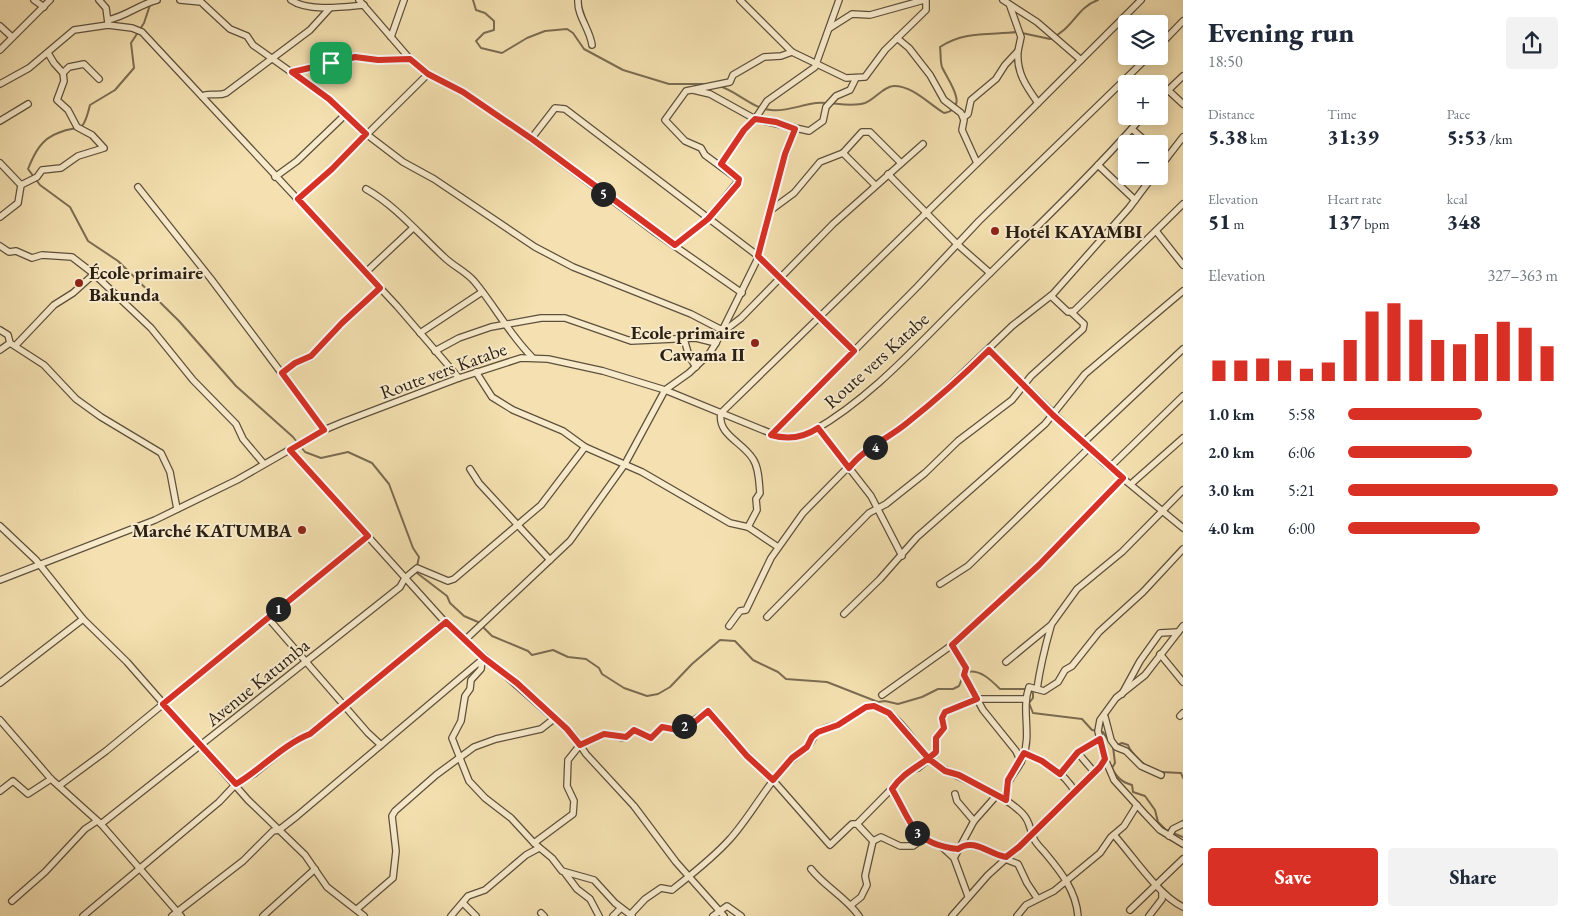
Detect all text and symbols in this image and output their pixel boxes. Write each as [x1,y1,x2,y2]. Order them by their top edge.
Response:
text: Evening run [1208,14,1354,50]
map controls [1118,15,1168,185]
button: layers [1118,15,1168,65]
button: share [1506,17,1558,69]
pin [310,42,352,84]
icon: arrive [317,49,345,77]
text: 18:50 [1208,51,1243,72]
button: + [1118,75,1168,125]
text: Distance [1208,105,1255,123]
text: Time [1327,105,1357,123]
text: Pace [1447,105,1470,123]
text: 5.38 [1208,123,1247,150]
text: 31:39 [1327,123,1379,150]
text: 5:53 [1447,123,1487,150]
text: km [1247,130,1268,148]
text: /km [1487,130,1513,148]
button: − [1118,135,1168,185]
pin: 5 [590,182,616,206]
text: 5 [600,185,607,203]
text: Elevation [1208,190,1258,208]
text: Heart rate [1327,190,1382,208]
text: kcal [1447,190,1468,208]
text: 51 [1208,208,1231,235]
text: 137 [1327,208,1361,235]
text: 348 [1447,208,1481,235]
text: m [1231,215,1244,233]
text: bpm [1361,215,1390,233]
place label: Hotel KAYAMBI [1005,219,1142,244]
marker: Hotel KAYAMBI [989,225,1001,237]
place label: École primaire Bakunda [89,260,203,307]
text: Elevation [1208,265,1266,286]
text: 327–363 m [1487,265,1558,286]
marker: École primaire Bakunda [73,277,85,289]
street label: Route vers Katabe [819,307,934,414]
place label: Ecole primaire Cawama II [631,320,745,367]
street label: Route vers Katabe [376,336,510,405]
marker: Ecole primaire Cawama II [749,337,761,349]
text: 1.0 km [1208,404,1254,425]
text: 5:58 [1288,404,1315,425]
pin: 4 [862,434,888,460]
text: 4 [872,438,879,456]
text: 2.0 km [1208,442,1254,463]
text: 6:06 [1288,442,1315,463]
text: 3.0 km [1208,480,1254,501]
text: 5:21 [1288,480,1315,501]
place label: Marché KATUMBA [132,518,292,543]
text: 4.0 km [1208,518,1254,539]
text: 6:00 [1288,518,1315,539]
marker: Marché KATUMBA [296,524,308,536]
pin: 1 [266,596,290,622]
text: 1 [275,600,282,618]
street label: Avenue Katumba [199,633,315,733]
pin: 2 [672,714,696,738]
text: 2 [681,717,688,735]
pin: 3 [904,820,930,846]
text: 3 [914,824,921,842]
button: Save [1208,848,1378,906]
button: Share [1388,848,1558,906]

